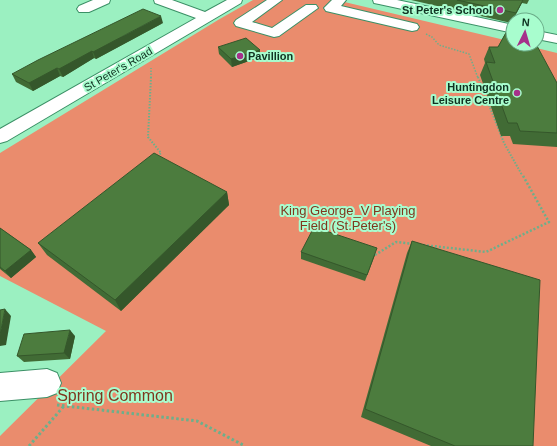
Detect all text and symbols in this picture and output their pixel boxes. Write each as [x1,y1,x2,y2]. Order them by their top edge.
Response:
place label: St Peter's School [402,4,492,16]
marker: St Peter's School [495,5,505,15]
north arrow [505,12,545,52]
text: N [521,16,530,28]
street label: St Peter's Road [82,45,154,93]
place label: Pavillion [248,50,294,62]
marker: Pavillion [235,51,245,61]
place label: Huntingdon Leisure Centre [432,81,509,106]
marker: Huntingdon Leisure Centre [512,88,522,98]
park label: King George_V Playing Field (St.Peter's) [280,203,416,233]
park label: Spring Common [57,387,173,404]

